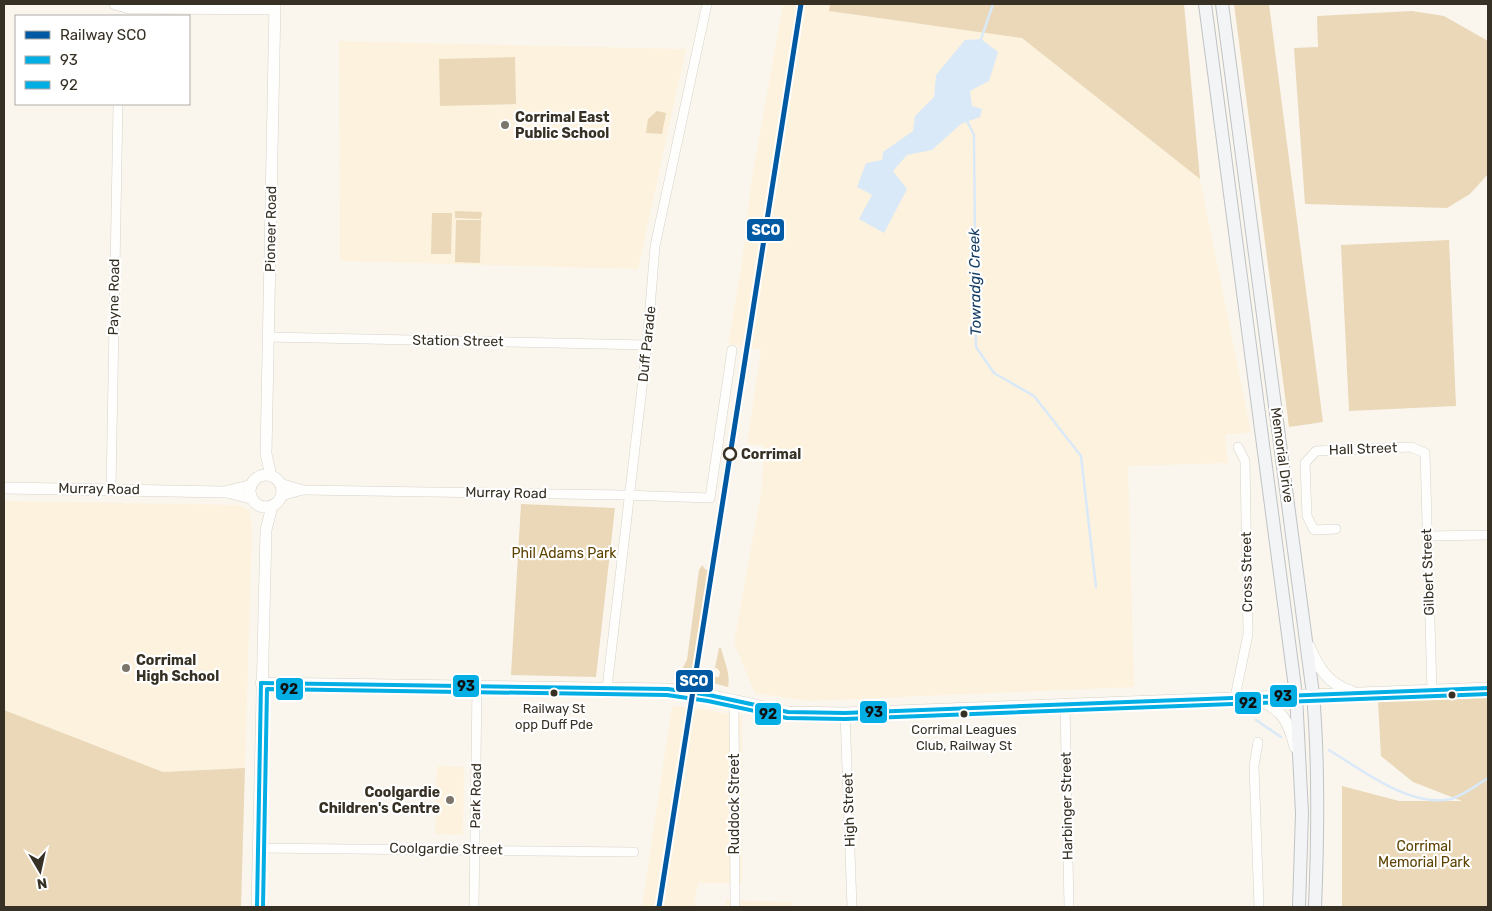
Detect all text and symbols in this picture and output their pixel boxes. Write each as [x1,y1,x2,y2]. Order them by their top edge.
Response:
legend [15,15,190,105]
text: Railway SCO [60,26,146,44]
text: 93 [60,51,78,69]
text: 92 [60,76,78,94]
place label: Corrimal East Public School [515,109,610,142]
marker: Corrimal East Public School [499,119,511,131]
street label: Pioneer Road [262,186,280,272]
line badge: SCO [746,218,785,242]
text: SCO [751,222,781,239]
water label: Towradgi Creek [965,228,985,336]
street label: Payne Road [105,258,123,336]
street label: Duff Parade [635,305,659,383]
street label: Station Street [412,332,504,350]
street label: Memorial Drive [1267,406,1297,504]
street label: Hall Street [1329,439,1398,459]
place label: Corrimal [741,446,801,463]
marker: Corrimal [723,447,737,461]
street label: Murray Road [58,480,140,498]
street label: Murray Road [465,484,547,502]
street label: Gilbert Street [1418,528,1438,616]
street label: Cross Street [1238,531,1256,613]
park label: Phil Adams Park [512,545,617,562]
place label: Corrimal High School [136,652,219,685]
marker: Corrimal High School [120,662,132,674]
line badge: SCO [675,669,714,693]
text: SCO [679,673,709,690]
line badge: 93 [452,674,480,698]
line badge: 92 [275,677,304,701]
text: 93 [457,678,475,695]
text: 92 [280,681,298,698]
line badge: 93 [1269,684,1298,708]
marker: Railway St opp Duff Pde [549,688,559,698]
text: 93 [1274,688,1292,705]
unlabelled marker [1447,690,1457,700]
line badge: 92 [1234,691,1262,715]
text: 92 [1239,695,1257,712]
line badge: 93 [859,700,888,724]
place label: Railway St opp Duff Pde [515,701,593,732]
line badge: 92 [754,702,782,726]
text: 93 [865,704,883,721]
text: 92 [759,706,777,723]
marker: Corrimal Leagues Club, Railway St [959,709,969,719]
place label: Corrimal Leagues Club, Railway St [911,722,1017,753]
street label: Harbinger Street [1058,751,1076,860]
street label: Ruddock Street [726,753,743,855]
street label: Park Road [467,763,485,829]
street label: High Street [839,772,859,847]
place label: Coolgardie Children's Centre [319,784,440,817]
marker: Coolgardie Children's Centre [444,794,456,806]
park label: Corrimal Memorial Park [1378,838,1471,871]
street label: Coolgardie Street [389,840,503,858]
north arrow [15,846,65,896]
text: N [36,874,48,893]

